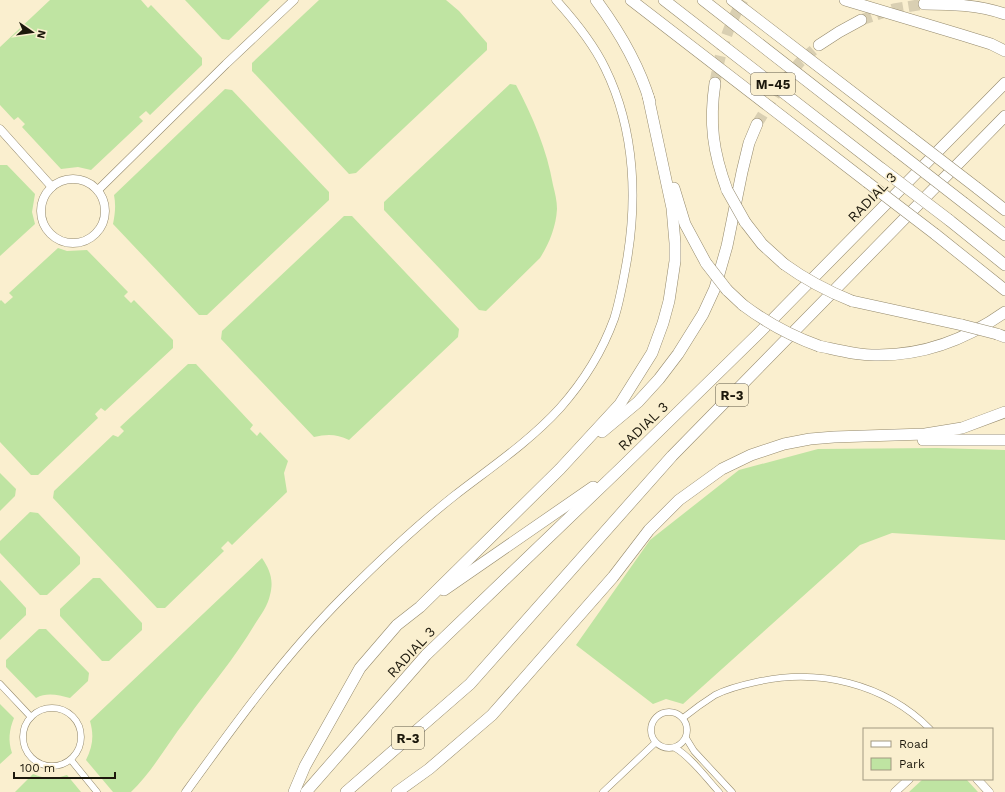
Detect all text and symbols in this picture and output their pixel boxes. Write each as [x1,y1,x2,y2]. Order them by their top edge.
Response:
north arrow [12,12,52,52]
text: N [34,29,49,40]
road number: M-45 [751,73,795,95]
street label: RADIAL 3 [844,169,900,225]
road number: R-3 [716,384,748,406]
street label: RADIAL 3 [615,398,671,454]
street label: RADIAL 3 [384,624,438,680]
road number: R-3 [392,727,424,749]
legend [863,728,993,780]
text: Road [899,737,928,751]
scale bar [14,754,115,780]
text: Park [899,757,925,771]
text: 100 m [20,761,55,775]

